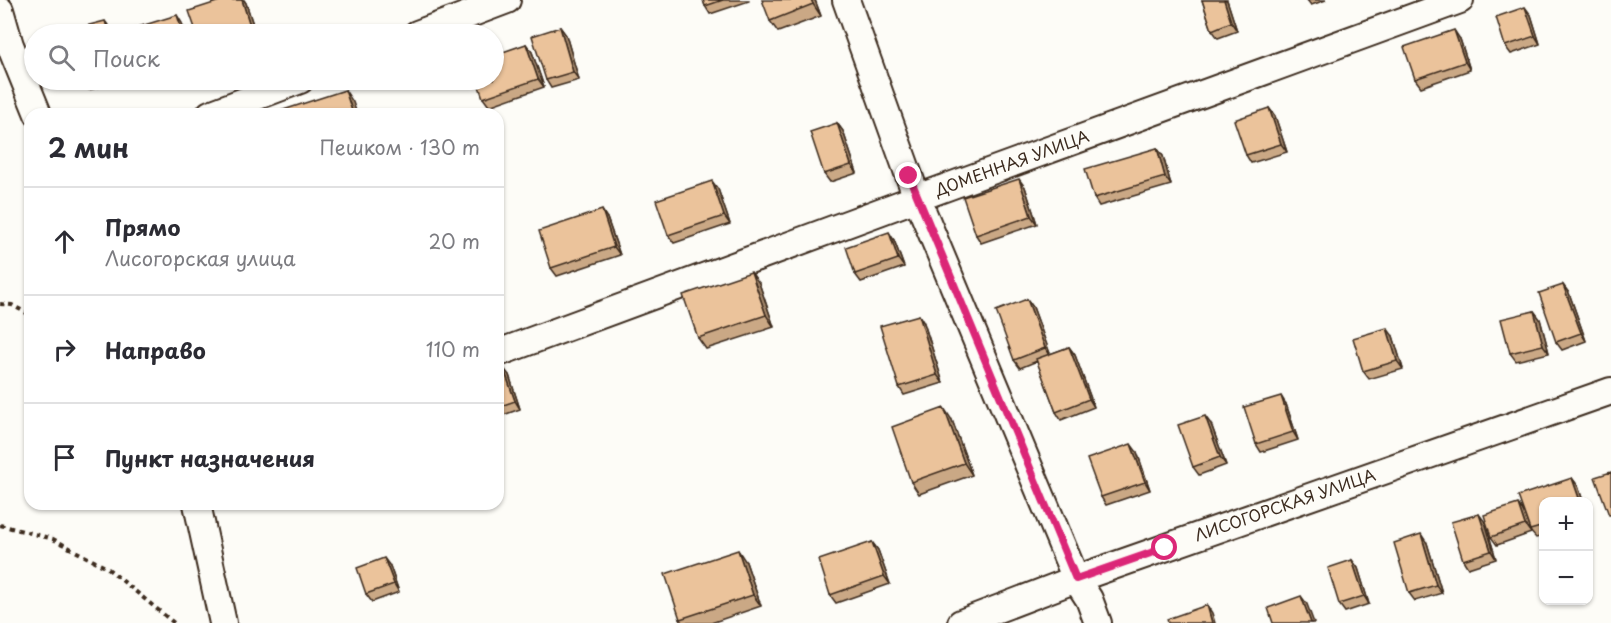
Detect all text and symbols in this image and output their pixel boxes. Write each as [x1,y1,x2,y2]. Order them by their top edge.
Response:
search box [24,24,504,90]
icon: search [45,41,78,74]
text: Поиск [93,41,160,74]
street label: ДОМЕННАЯ УЛИЦА [930,123,1092,201]
text: 2 мин [48,128,129,167]
text: Пешком · 130 m [319,132,480,162]
route end [895,162,921,188]
text: Прямо [105,210,180,243]
icon: ahead [48,225,81,258]
text: 20 m [428,226,480,256]
text: Лисогорская улица [105,243,296,273]
icon: right [48,333,81,366]
text: Направо [105,333,206,366]
text: 110 m [426,334,480,364]
icon: arrive [48,441,81,474]
text: Пункт назначения [105,441,315,474]
street label: ЛИСОГОРСКАЯ УЛИЦА [1191,462,1378,546]
map controls [1539,497,1593,605]
button: + [1539,497,1593,551]
route start [1151,534,1177,560]
button: − [1539,551,1593,605]

